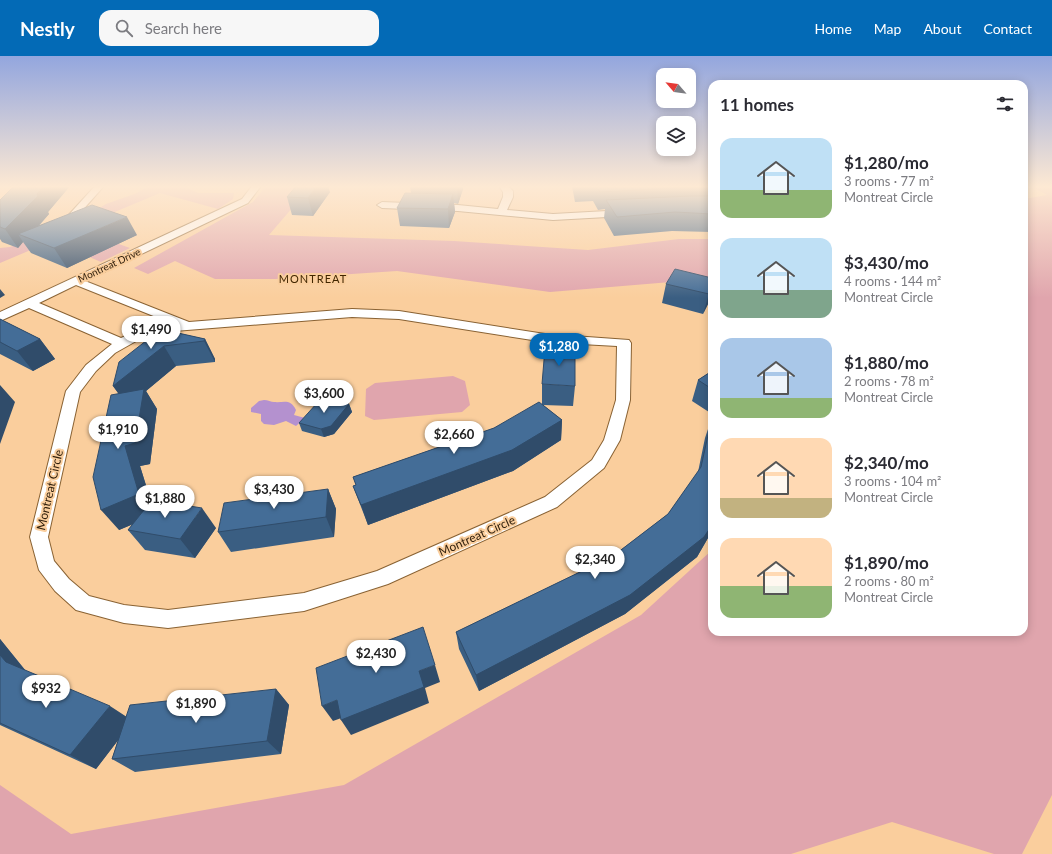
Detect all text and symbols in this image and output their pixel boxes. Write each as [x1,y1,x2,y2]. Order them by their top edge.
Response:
search box [99,10,379,46]
text: Nestly [20,17,75,40]
icon: search [113,17,135,39]
text: Search here [145,19,222,37]
text: Home [814,20,852,37]
text: Map [874,20,901,37]
text: About [923,20,961,37]
text: Contact [983,20,1032,37]
north arrow [656,68,696,108]
map controls [656,68,696,156]
icon: filters [994,93,1016,115]
text: 11 homes [720,94,794,115]
button: layers [656,116,696,156]
text: $1,280/mo [844,152,929,173]
icon: home [752,154,800,202]
text: 3 rooms · 77 m² [844,173,934,189]
text: Montreat Circle [844,189,933,205]
street label: Montreat Drive [76,245,142,285]
text: $3,430/mo [844,252,929,273]
icon: home [752,254,800,302]
district label: MONTREAT [279,272,347,285]
text: 4 rooms · 144 m² [844,273,941,289]
text: Montreat Circle [844,289,933,305]
pin: $1,490 [118,316,184,350]
text: $1,490 [131,321,171,337]
pin: $1,280 [526,333,592,367]
text: $1,280 [539,338,579,354]
text: $1,880/mo [844,352,929,373]
icon: home [752,354,800,402]
text: 2 rooms · 78 m² [844,373,934,389]
pin: $3,600 [291,380,357,414]
text: $3,600 [304,385,344,401]
text: Montreat Circle [844,389,933,405]
pin: $1,910 [85,416,151,450]
text: $1,910 [98,421,138,437]
pin: $2,660 [421,421,487,455]
text: $2,660 [434,426,474,442]
street label: Montreat Circle [33,448,66,532]
text: $2,340/mo [844,452,929,473]
icon: home [752,454,800,502]
text: 3 rooms · 104 m² [844,473,941,489]
pin: $3,430 [241,476,307,510]
text: $3,430 [254,481,294,497]
pin: $1,880 [132,485,198,519]
text: Montreat Circle [844,489,933,505]
text: $1,880 [145,490,185,506]
street label: Montreat Circle [436,512,517,559]
pin: $2,340 [562,546,628,580]
text: $2,340 [575,551,615,567]
text: $1,890/mo [844,552,929,573]
icon: home [752,554,800,602]
text: 2 rooms · 80 m² [844,573,934,589]
text: Montreat Circle [844,589,933,605]
pin: $2,430 [343,640,409,674]
text: $2,430 [356,645,396,661]
pin: $932 [22,675,70,709]
text: $932 [31,680,61,696]
pin: $1,890 [163,690,229,724]
text: $1,890 [176,695,216,711]

